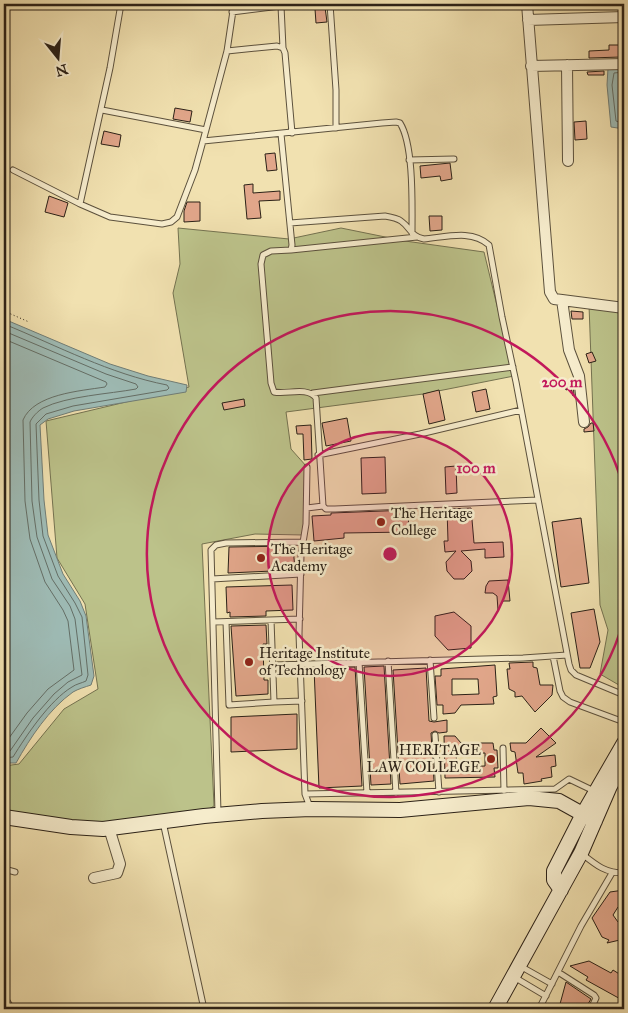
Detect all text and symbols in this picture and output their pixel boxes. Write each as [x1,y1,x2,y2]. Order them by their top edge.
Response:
north arrow [32,32,82,82]
text: N [53,60,70,80]
text: 200 m [542,373,583,391]
text: 100 m [456,459,496,477]
place label: The Heritage College [391,504,473,539]
marker: The Heritage College [375,516,387,528]
place label: The Heritage Academy [270,540,353,575]
centre of rings [381,545,399,563]
marker: The Heritage Academy [255,552,267,564]
place label: Heritage Institute of Technology [259,644,370,679]
marker: Heritage Institute of Technology [243,656,255,668]
place label: HERITAGE LAW COLLEGE [367,741,481,776]
marker: HERITAGE LAW COLLEGE [485,753,497,765]

